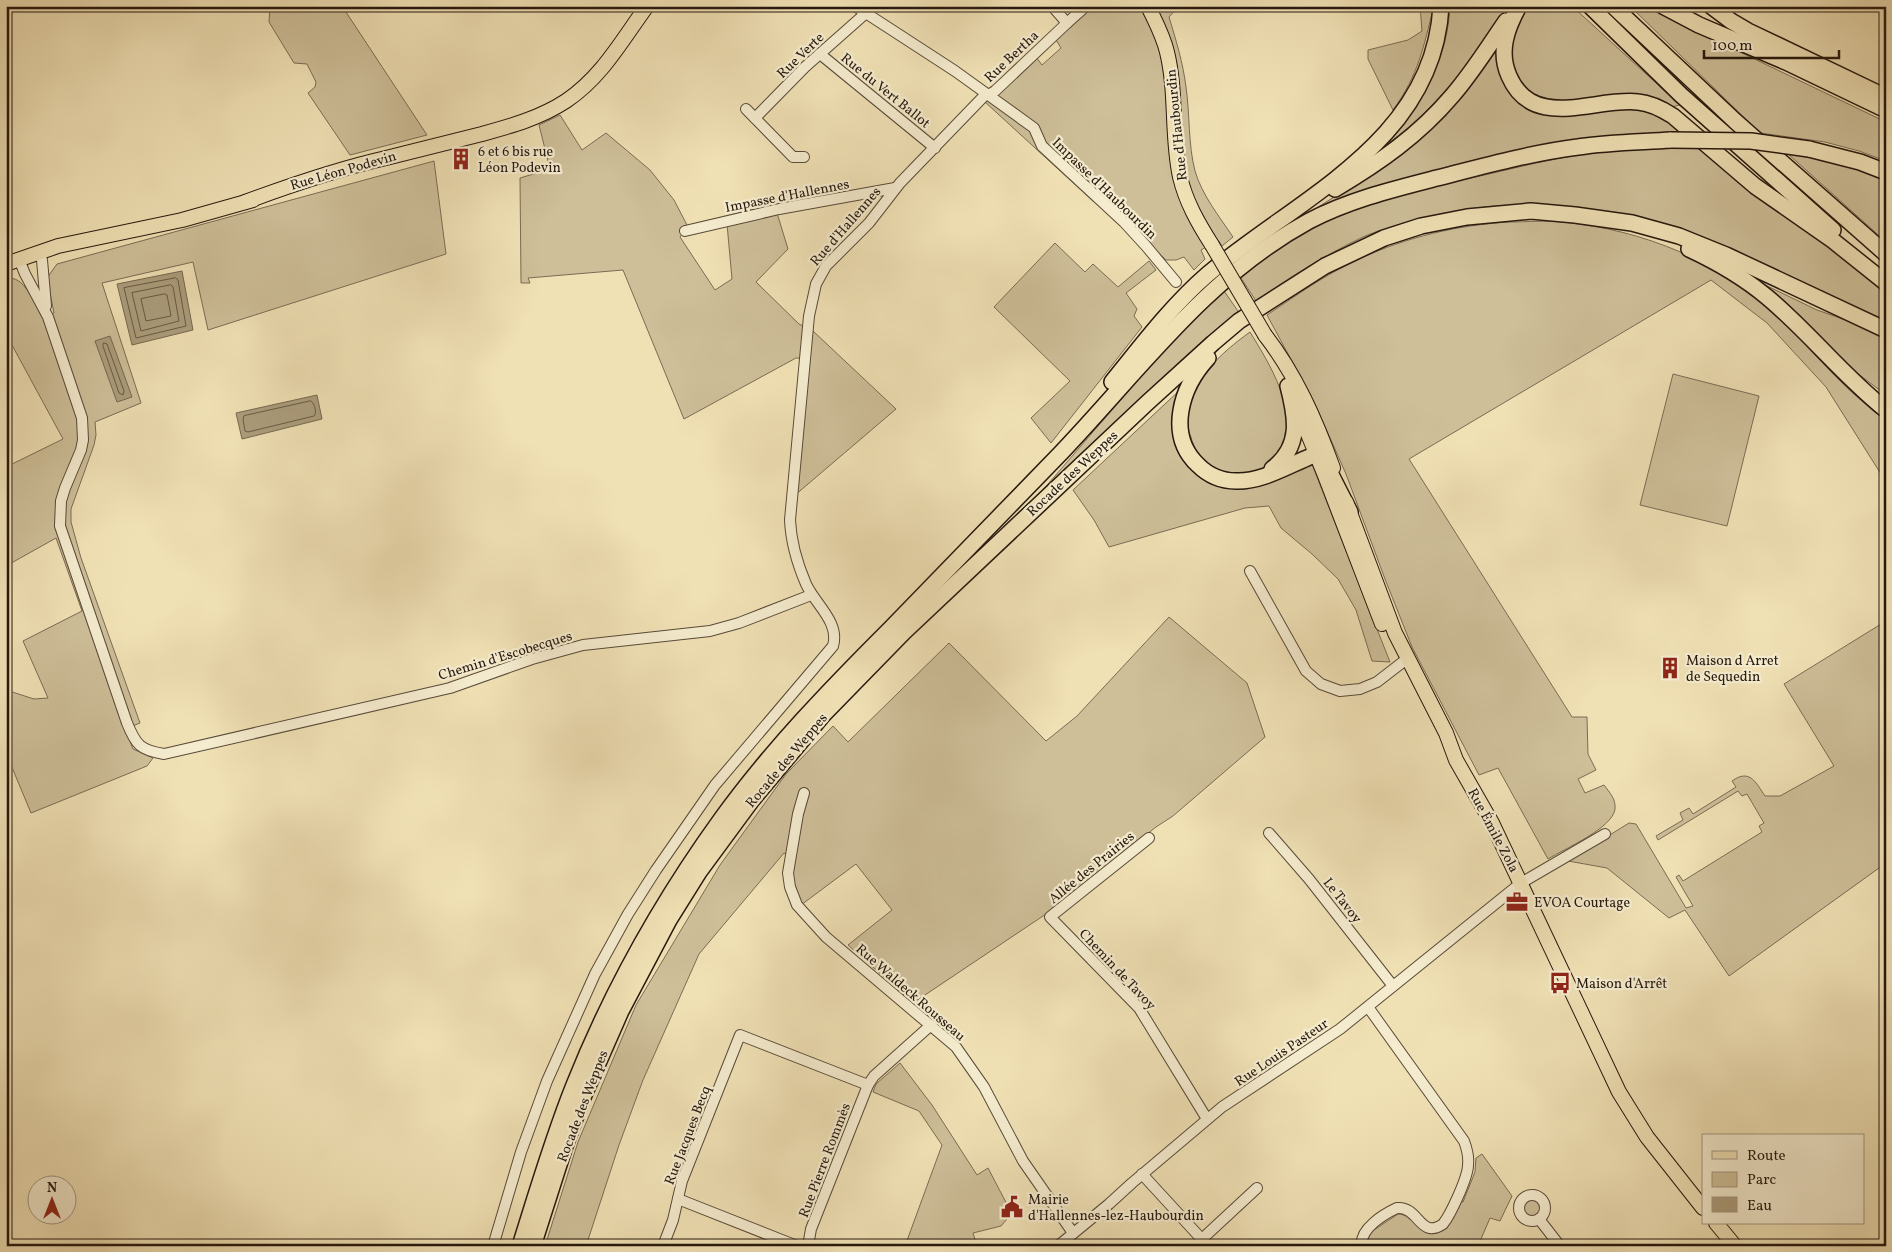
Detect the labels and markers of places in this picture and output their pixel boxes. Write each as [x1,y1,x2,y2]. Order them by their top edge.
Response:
place label: 6 et 6 bis rue Léon Podevin [478,143,561,178]
building icon: 6 et 6 bis rue Léon Podevin [448,146,474,172]
place label: Maison d Arret de Sequedin [1686,652,1779,687]
building icon: Maison d Arret de Sequedin [1657,655,1683,681]
office icon: EVOA Courtage [1504,889,1530,915]
place label: EVOA Courtage [1534,894,1630,913]
bus stop icon: Maison d'Arrêt [1547,970,1573,996]
place label: Maison d'Arrêt [1576,975,1667,994]
place label: Mairie d'Hallennes-lez-Haubourdin [1028,1191,1204,1226]
public building icon: Mairie d'Hallennes-lez-Haubourdin [999,1194,1025,1220]

